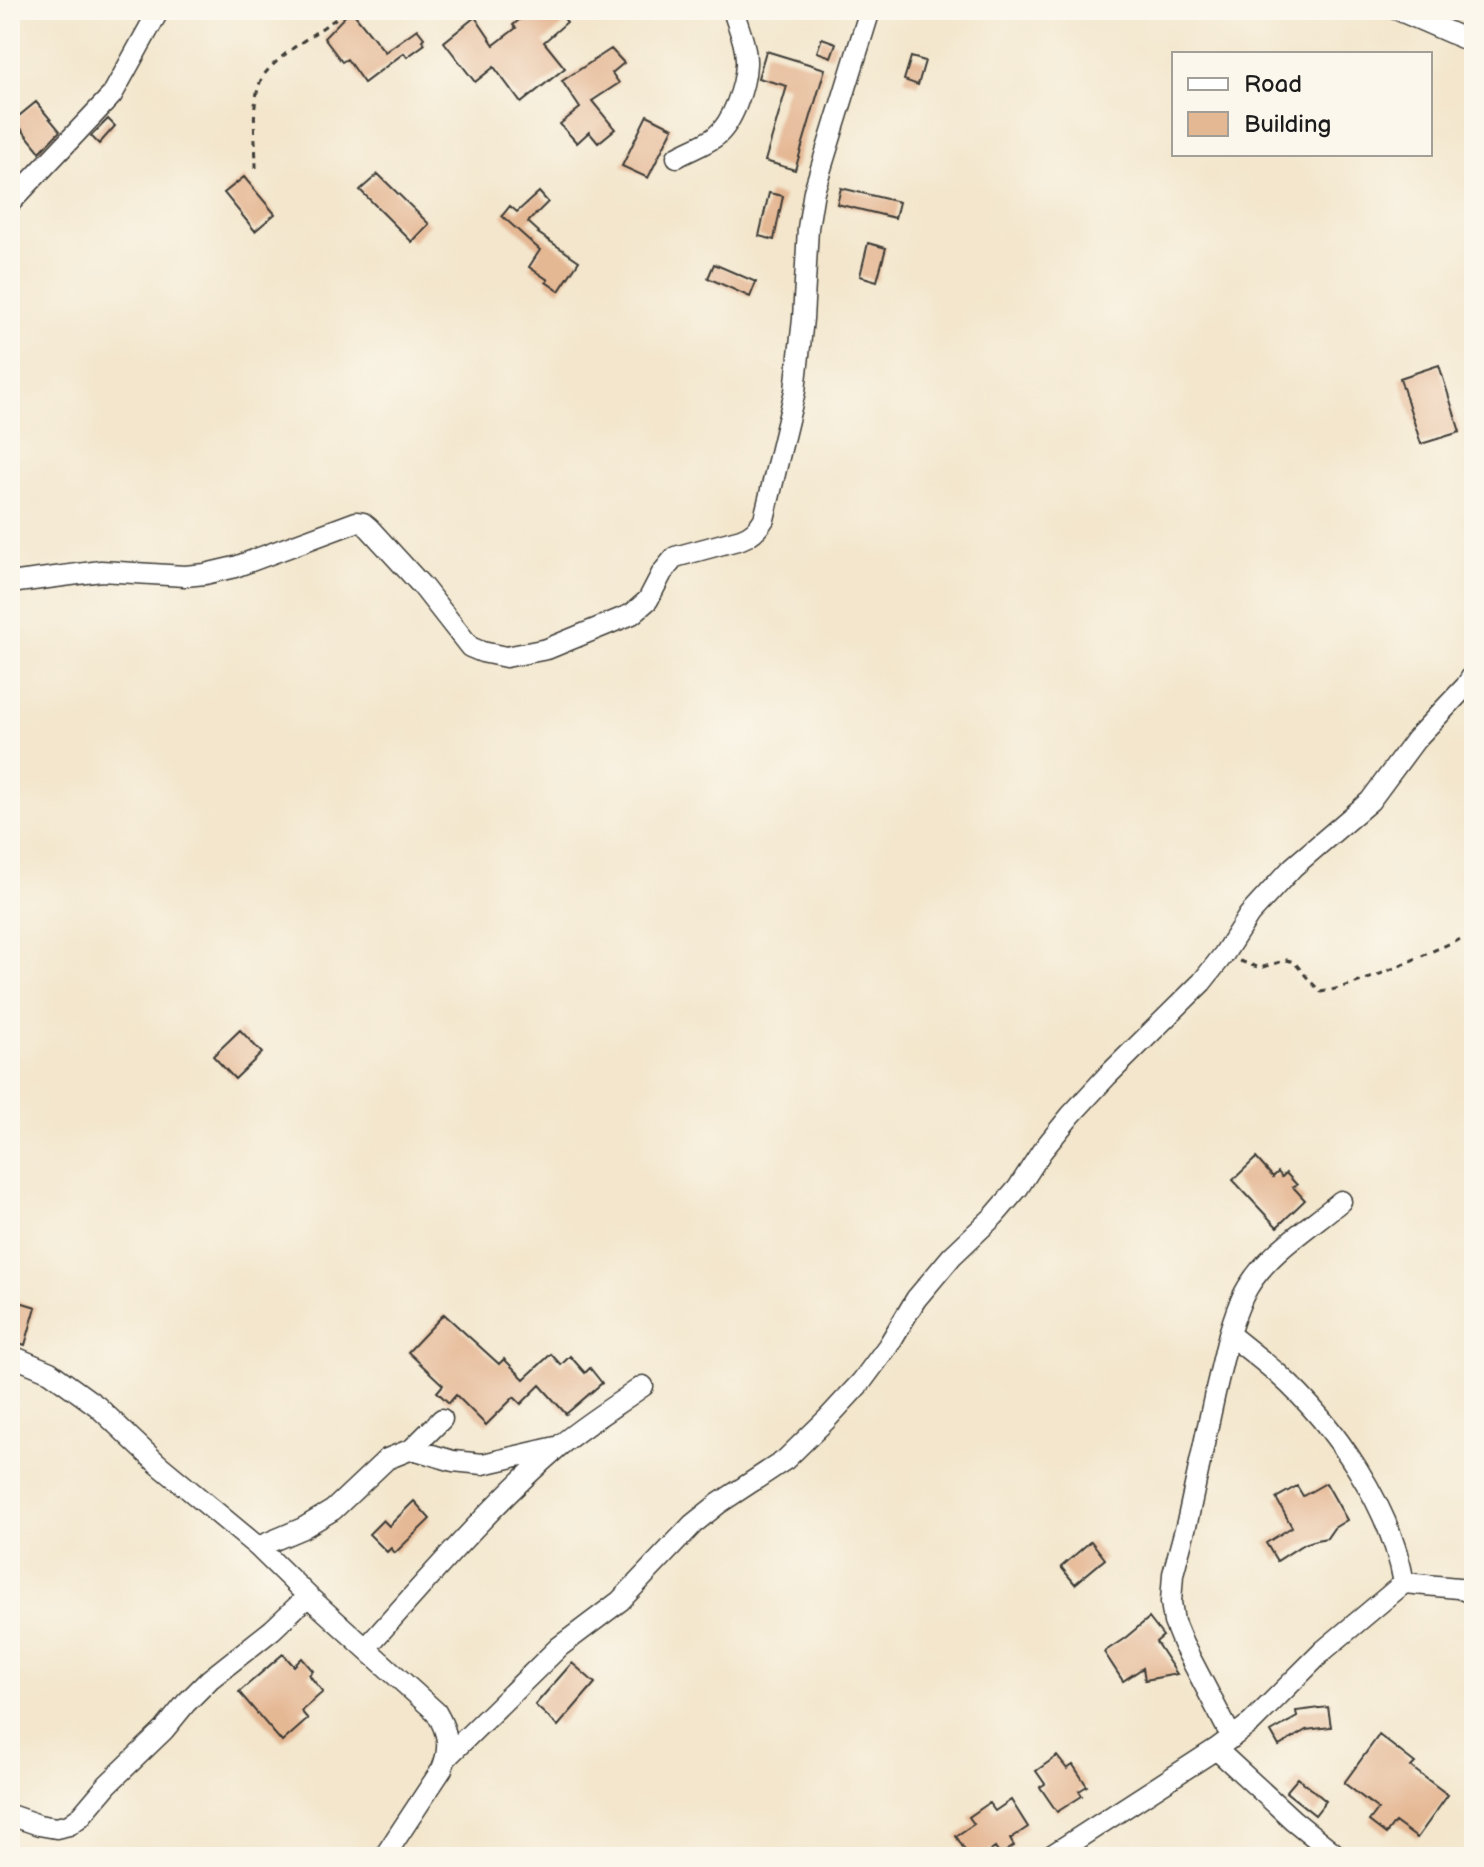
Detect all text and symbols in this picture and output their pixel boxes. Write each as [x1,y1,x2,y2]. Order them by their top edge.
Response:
legend [1172,52,1432,156]
text: Road [1244,70,1302,99]
text: Building [1244,110,1331,139]

